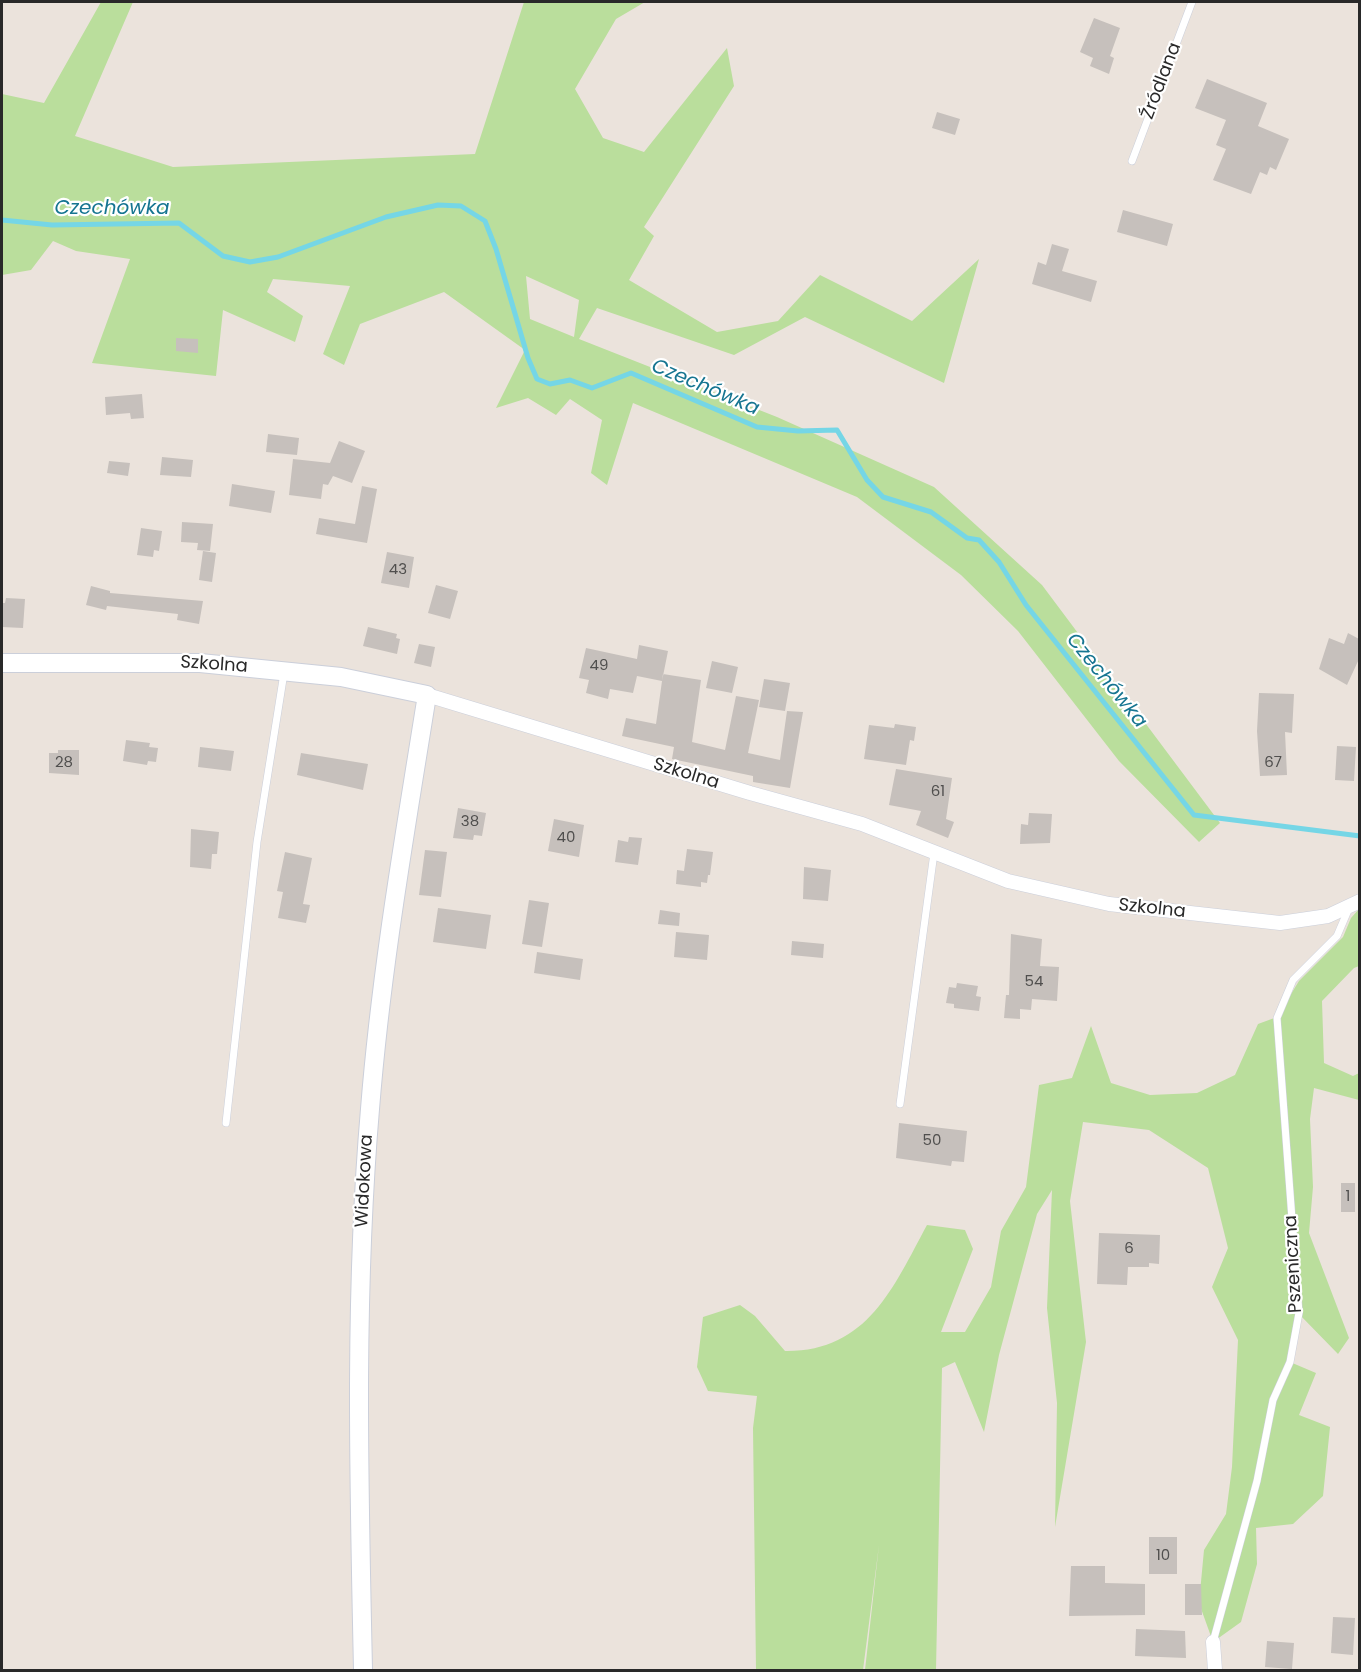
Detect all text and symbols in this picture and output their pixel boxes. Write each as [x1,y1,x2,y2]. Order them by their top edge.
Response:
street label: Źródlana [1138,40,1186,122]
water label: Czechówka [55,197,169,221]
water label: Czechówka [647,355,763,421]
house number: 43 [389,561,407,579]
water label: Czechówka [1061,629,1151,733]
street label: Szkolna [179,652,249,678]
house number: 49 [590,657,608,675]
house number: 28 [55,754,73,772]
street label: Szkolna [650,754,722,794]
house number: 67 [1264,754,1282,772]
house number: 61 [931,783,945,801]
house number: 38 [461,813,479,831]
house number: 40 [557,829,575,847]
street label: Szkolna [1117,895,1187,923]
house number: 54 [1025,973,1043,991]
house number: 50 [923,1132,941,1150]
street label: Widokowa [352,1134,378,1228]
house number: 1 [1346,1188,1350,1206]
street label: Pszeniczna [1281,1215,1307,1313]
house number: 6 [1124,1240,1134,1258]
house number: 10 [1156,1547,1170,1565]

